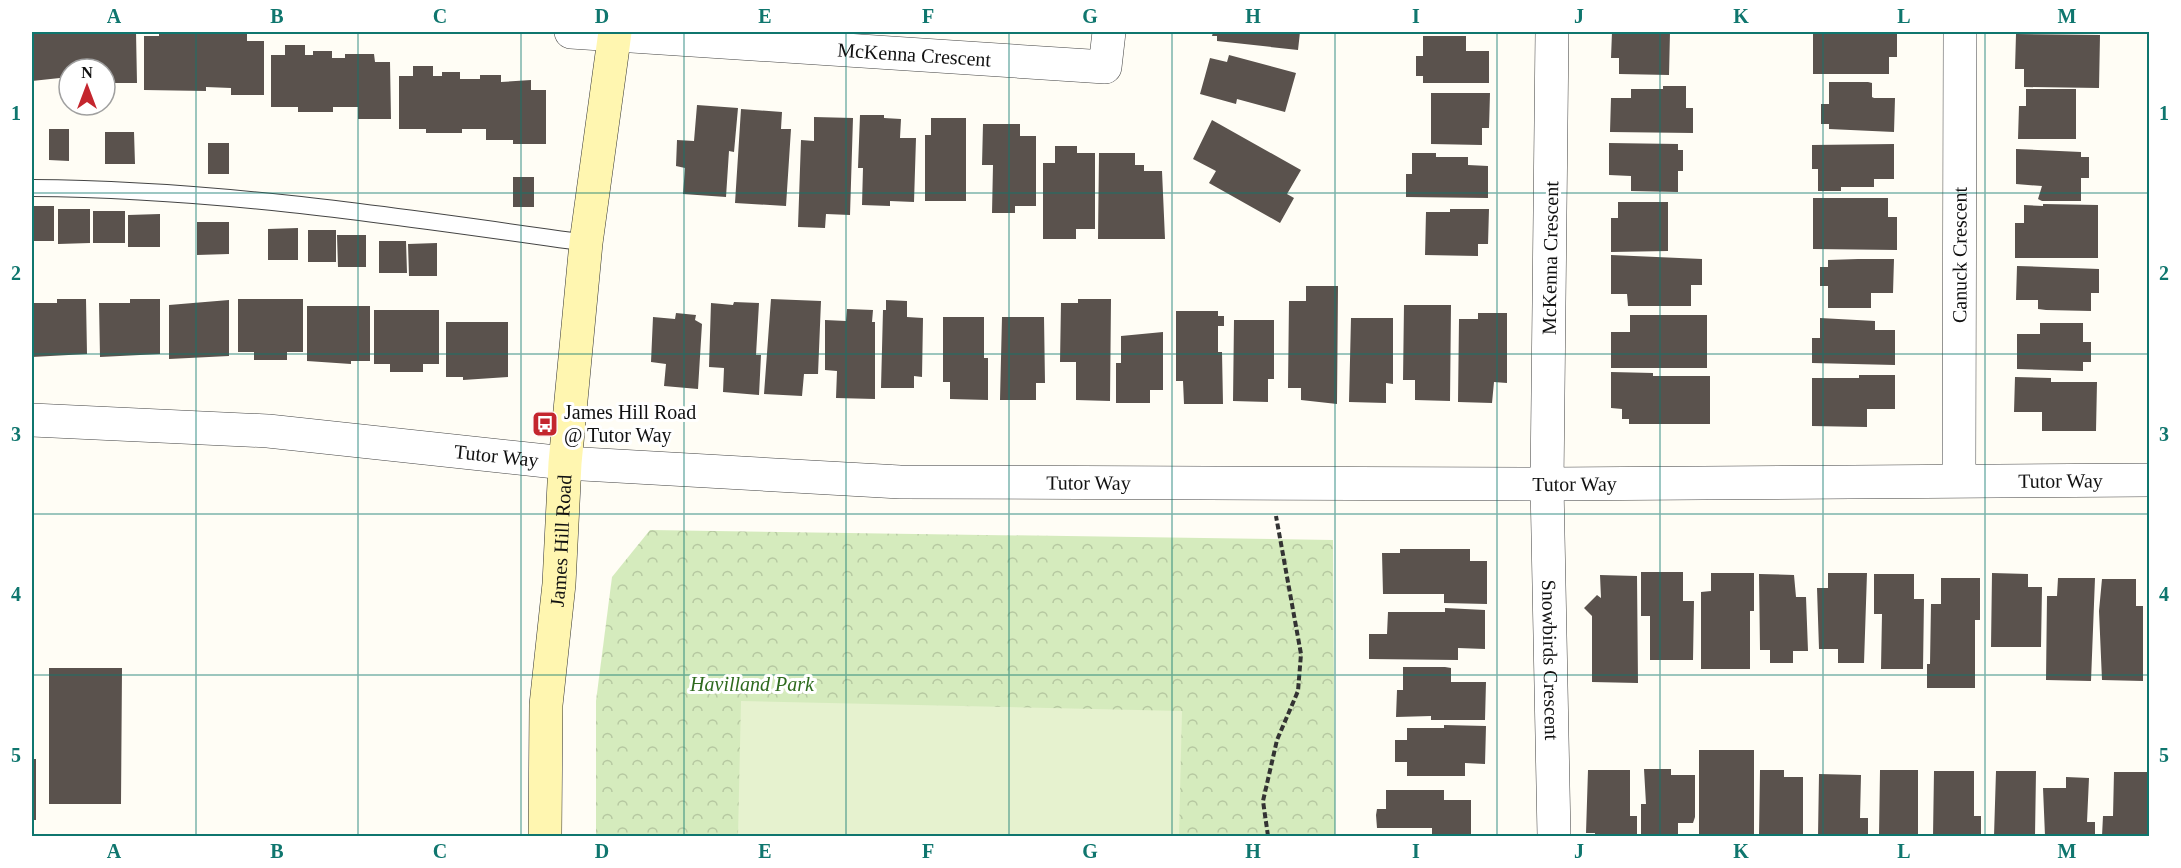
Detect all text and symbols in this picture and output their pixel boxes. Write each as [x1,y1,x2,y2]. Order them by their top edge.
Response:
text: A [107,5,122,27]
text: B [270,5,284,27]
text: C [433,5,447,27]
text: D [595,5,609,27]
text: E [758,5,772,27]
text: F [922,5,934,27]
text: G [1082,5,1098,27]
text: H [1245,5,1261,27]
text: I [1412,5,1420,27]
text: J [1574,5,1584,27]
text: K [1733,5,1749,27]
text: L [1897,5,1911,27]
text: M [2058,5,2077,27]
street label: McKenna Crescent [837,38,992,71]
north arrow [57,57,117,117]
text: N [81,64,93,81]
text: 1 [11,102,21,124]
text: 1 [2159,102,2169,124]
street label: McKenna Crescent [1538,180,1562,335]
street label: Canuck Crescent [1948,186,1971,323]
text: 2 [11,262,21,284]
text: 2 [2159,262,2169,284]
place label: James Hill Road @ Tutor Way [564,401,696,447]
bus stop icon: James Hill Road @ Tutor Way [530,409,560,439]
text: 3 [11,423,21,445]
text: 3 [2159,423,2169,445]
street label: Tutor Way [453,440,540,472]
street label: Tutor Way [2018,469,2103,492]
street label: Tutor Way [1046,471,1131,495]
street label: Tutor Way [1532,473,1617,496]
street label: James Hill Road [546,474,575,608]
street label: Snowbirds Crescent [1538,579,1563,741]
text: 4 [11,583,21,605]
text: 4 [2159,583,2169,605]
park label: Havilland Park [689,673,815,695]
text: 5 [11,744,21,766]
text: 5 [2159,744,2169,766]
text: A [107,840,122,862]
text: B [270,840,284,862]
text: C [433,840,447,862]
text: D [595,840,609,862]
text: E [758,840,772,862]
text: F [922,840,934,862]
text: G [1082,840,1098,862]
text: H [1245,840,1261,862]
text: I [1412,840,1420,862]
text: J [1574,840,1584,862]
text: K [1733,840,1749,862]
text: L [1897,840,1911,862]
text: M [2058,840,2077,862]

